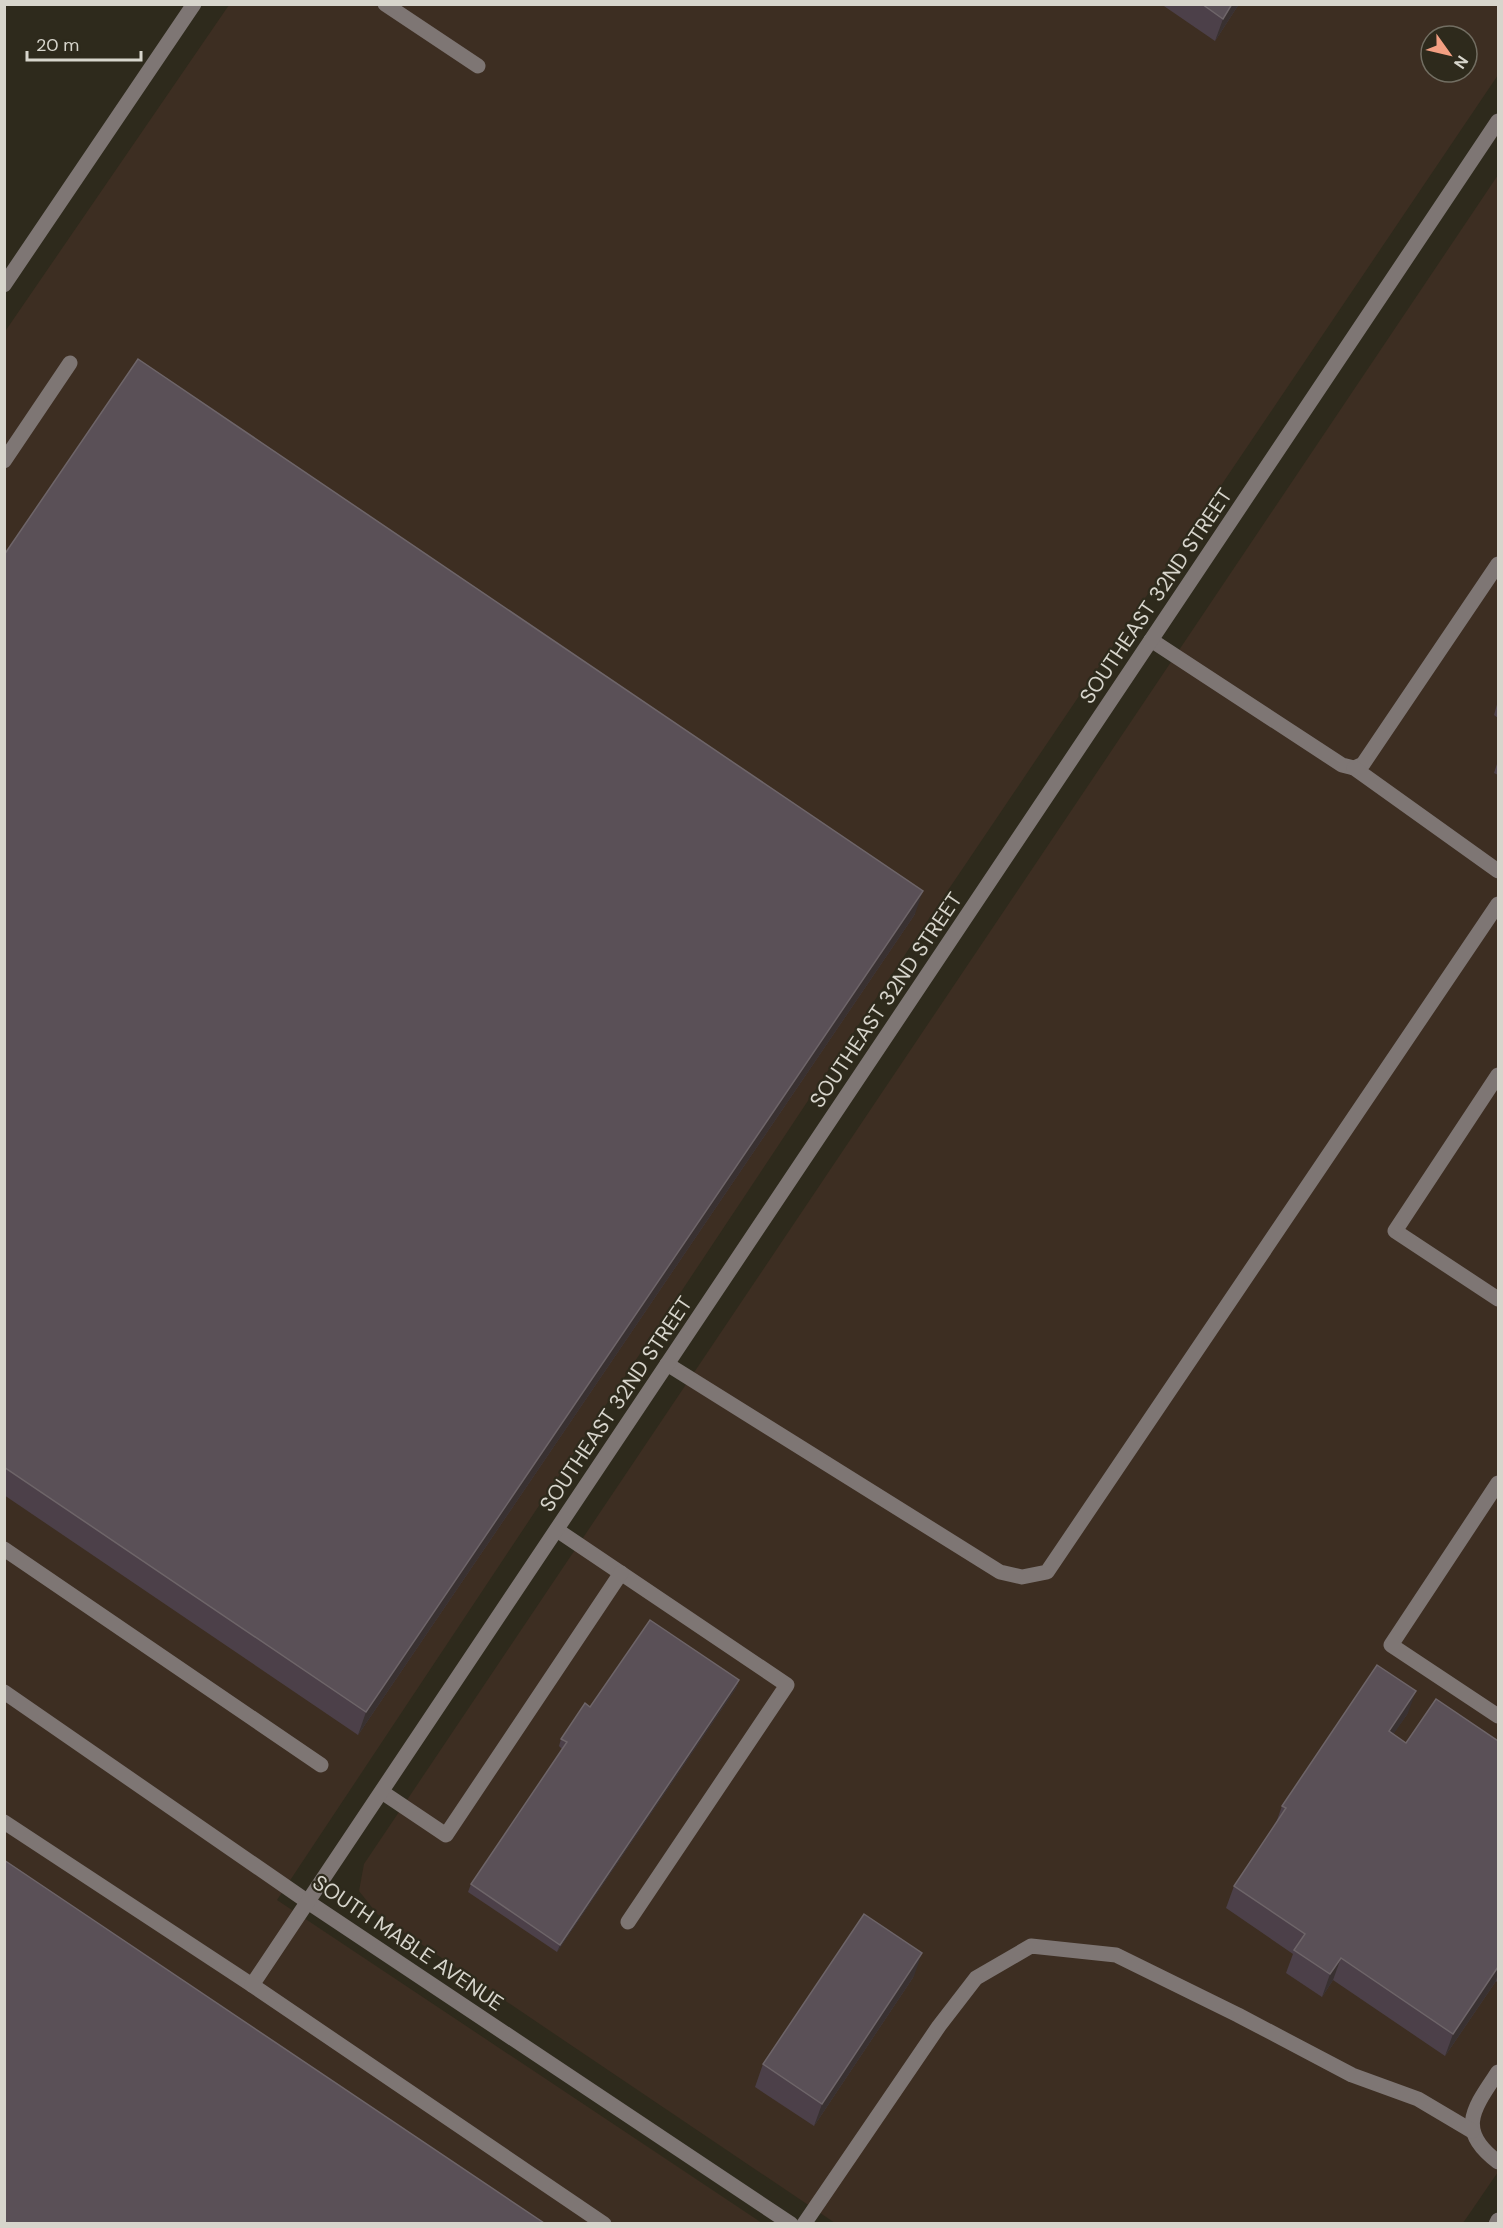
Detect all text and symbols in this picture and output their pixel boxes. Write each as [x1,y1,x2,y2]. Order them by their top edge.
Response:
scale bar [27,24,141,62]
north arrow [1419,24,1479,84]
text: 20 m [36,33,79,57]
text: N [1449,51,1473,73]
street label: SOUTHEAST 32ND STREET [1073,483,1239,709]
street label: SOUTHEAST 32ND STREET [803,887,969,1113]
street label: SOUTHEAST 32ND STREET [533,1291,699,1517]
street label: SOUTH MABLE AVENUE [307,1869,509,2017]

